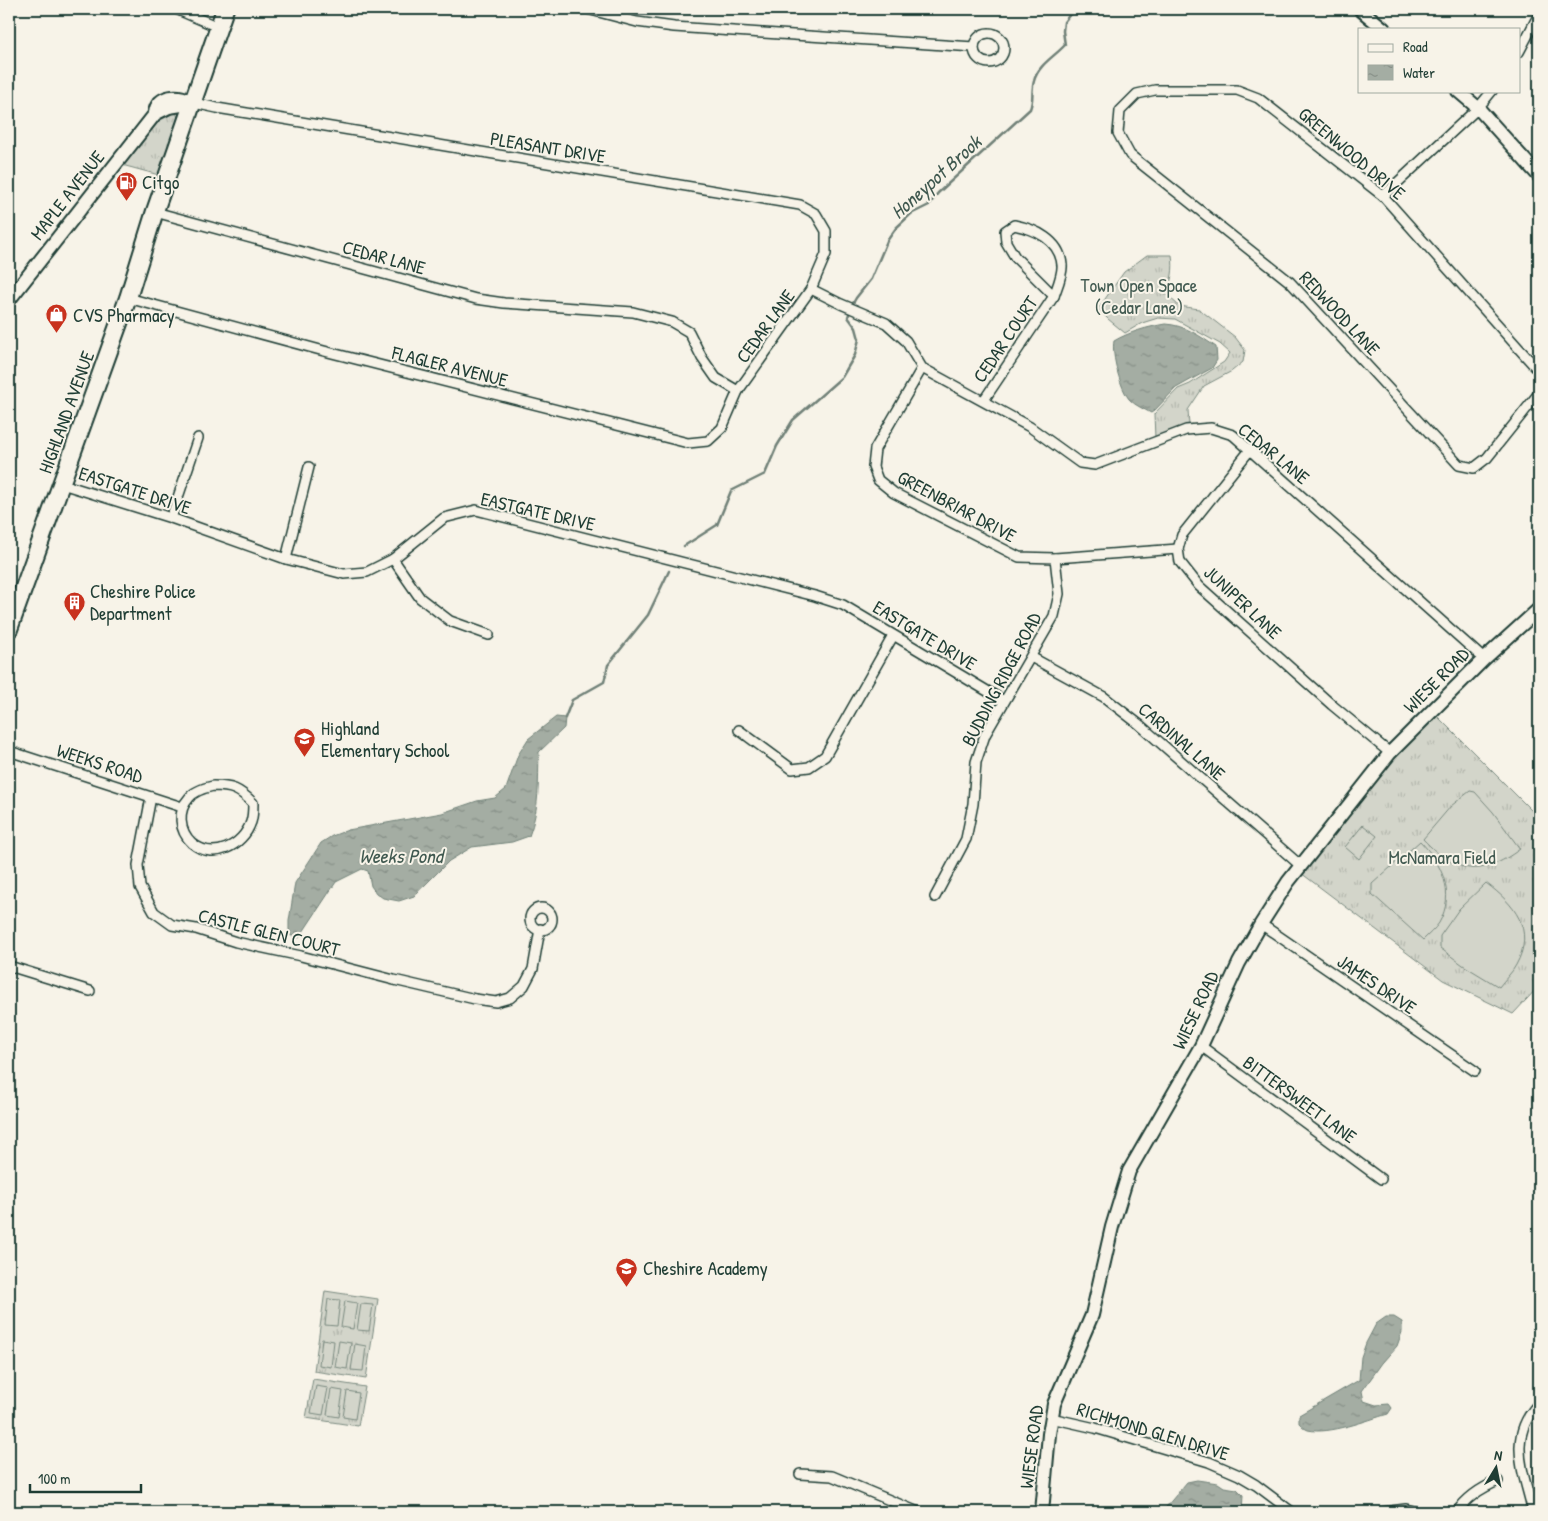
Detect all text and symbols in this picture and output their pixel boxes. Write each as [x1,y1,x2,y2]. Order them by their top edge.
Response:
legend [1358,28,1520,92]
text: Road [1403,36,1428,57]
text: Water [1403,62,1435,83]
street label: GREENWOOD DRIVE [1293,101,1411,206]
street label: PLEASANT DRIVE [488,125,608,169]
water label: Honeypot Brook [885,128,989,225]
street label: MAPLE AVENUE [24,144,111,245]
place label: Citgo [142,169,180,195]
fuel station icon: Citgo [114,170,138,201]
street label: CEDAR LANE [340,233,429,281]
street label: REDWOOD LANE [1294,265,1386,361]
park label: Town Open Space (Cedar Lane) [1081,272,1198,320]
street label: CEDAR LANE [730,284,801,368]
street label: CEDAR COURT [967,290,1044,387]
place label: CVS Pharmacy [73,302,175,328]
shop icon: CVS Pharmacy [45,303,69,334]
street label: FLAGLER AVENUE [388,339,511,393]
street label: HIGHLAND AVENUE [32,347,100,477]
street label: CEDAR LANE [1233,416,1316,490]
street label: EASTGATE DRIVE [76,460,195,521]
street label: GREENBRIAR DRIVE [893,464,1021,548]
street label: EASTGATE DRIVE [478,485,598,537]
street label: JUNIPER LANE [1199,559,1288,645]
place label: Cheshire Police Department [90,578,196,626]
building icon: Cheshire Police Department [62,590,86,621]
street label: EASTGATE DRIVE [868,594,982,676]
street label: BUDDING RIDGE ROAD [955,608,1047,750]
street label: WIESE ROAD [1397,641,1475,719]
street label: CARDINAL LANE [1133,696,1232,786]
place label: Highland Elementary School [321,715,450,763]
school or university icon: Highland Elementary School [293,727,317,758]
street label: WEEKS ROAD [54,737,146,789]
water label: Weeks Pond [359,842,446,869]
park label: McNamara Field [1388,844,1496,870]
street label: CASTLE GLEN COURT [195,902,344,962]
street label: JAMES DRIVE [1332,948,1422,1020]
street label: WIESE ROAD [1166,967,1224,1053]
street label: BITTERSWEET LANE [1238,1049,1362,1149]
place label: Cheshire Academy [643,1255,768,1281]
school or university icon: Cheshire Academy [615,1256,639,1287]
street label: RICHMOND GLEN DRIVE [1074,1395,1233,1467]
street label: WIESE ROAD [1013,1404,1049,1490]
north arrow [1470,1444,1520,1494]
text: N [1493,1445,1504,1465]
scale bar [30,1461,141,1493]
text: 100 m [38,1468,71,1489]

